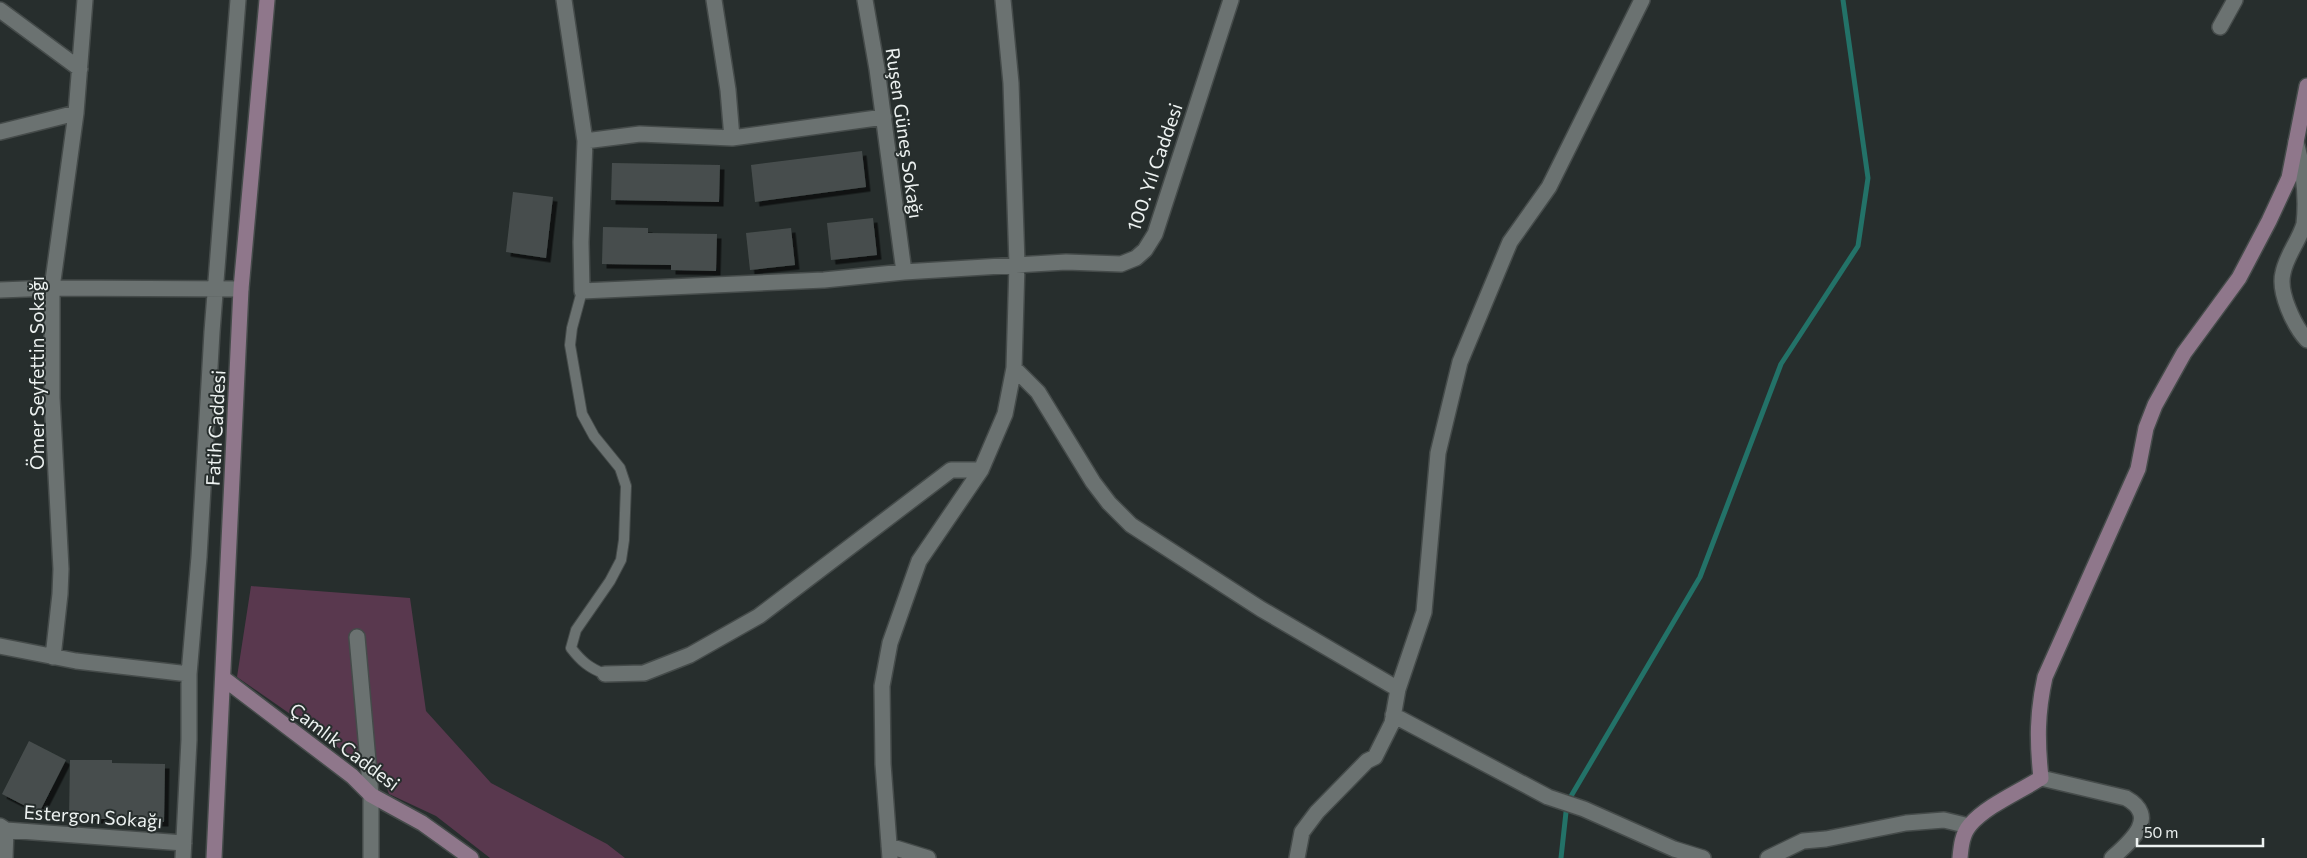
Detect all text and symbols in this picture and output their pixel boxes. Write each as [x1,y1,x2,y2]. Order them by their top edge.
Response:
street label: Ruşen Güneş Sokağı [882,46,928,220]
street label: 100. Yıl Caddesi [1121,100,1187,234]
street label: Ömer Seyfettin Sokağı [25,276,48,470]
street label: Fatih Caddesi [200,369,230,487]
street label: Çamlık Caddesi [286,697,404,795]
street label: Estergon Sokağı [23,800,163,832]
scale bar [2137,816,2263,848]
text: 50 m [2144,823,2178,841]

